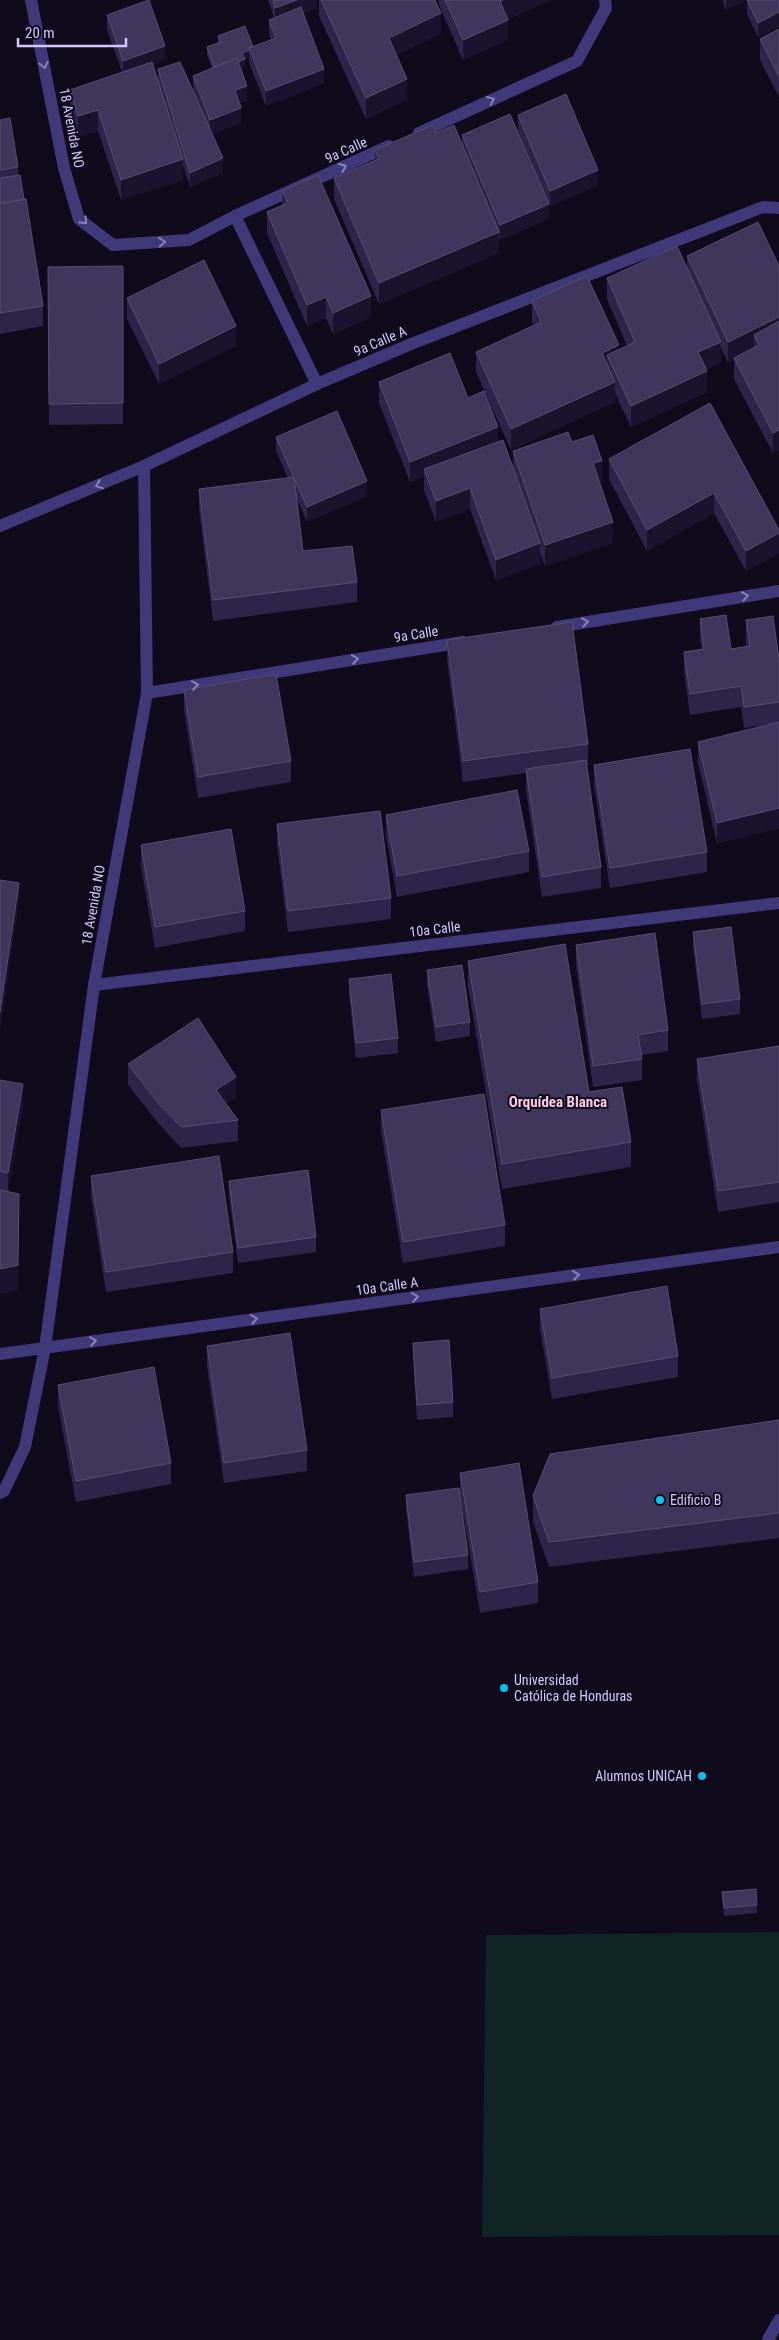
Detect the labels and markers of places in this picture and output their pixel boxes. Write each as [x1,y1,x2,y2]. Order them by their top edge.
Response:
place label: Edificio B [670,1492,721,1508]
marker: Edificio B [654,1494,666,1506]
place label: Universidad Católica de Honduras [514,1672,633,1704]
marker: Universidad Católica de Honduras [498,1682,510,1694]
place label: Alumnos UNICAH [595,1768,692,1784]
marker: Alumnos UNICAH [696,1770,708,1782]

